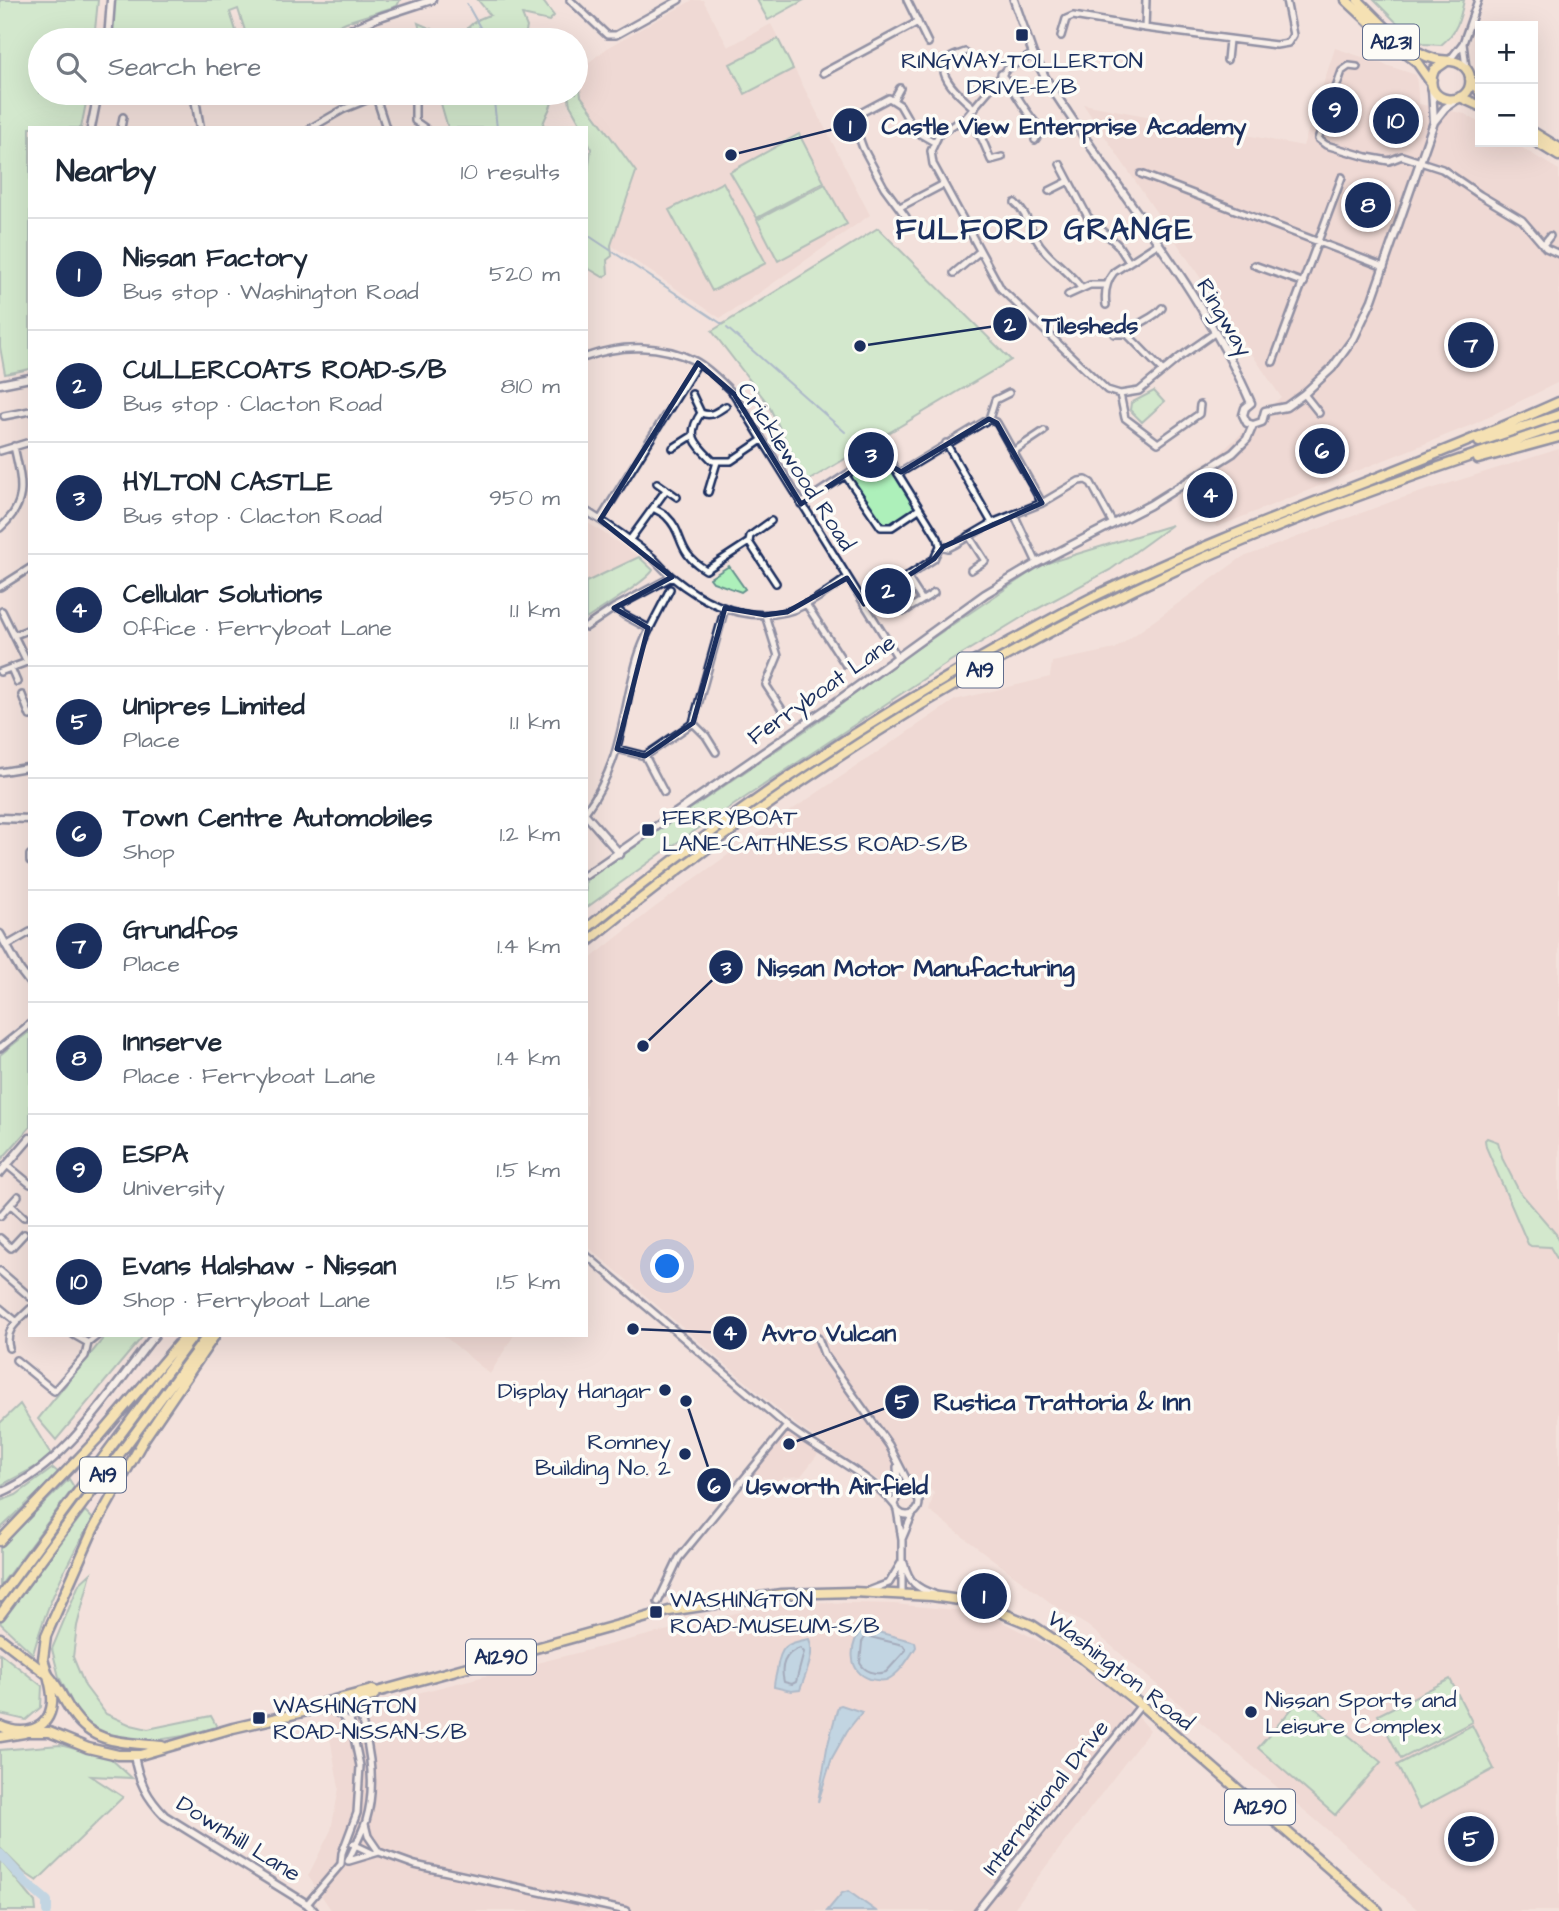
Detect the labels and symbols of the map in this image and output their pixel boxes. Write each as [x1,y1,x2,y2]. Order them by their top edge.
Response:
road number: A1231 [1363,24,1419,60]
marker: RINGWAY-TOLLERTON DRIVE-E/B [1014,27,1030,43]
place label: RINGWAY-TOLLERTON DRIVE-E/B [901,45,1143,103]
pin: 9 [1312,84,1358,136]
pin: 10 [1373,95,1419,147]
callout: Castle View Enterprise Academy [833,103,1261,148]
text: Castle View Enterprise Academy [882,110,1247,146]
text: 1 [849,112,852,141]
pin: 8 [1345,179,1391,231]
district label: FULFORD GRANGE [896,209,1194,251]
street label: Ringway [1187,272,1260,364]
callout: Tilesheds [992,302,1152,347]
text: Tilesheds [1041,309,1138,343]
text: 2 [1003,311,1017,340]
pin: 7 [1448,319,1494,371]
street label: Cricklewood Road [730,376,863,557]
pin: 6 [1299,425,1345,477]
pin: 3 [848,429,894,481]
pin: 4 [1187,469,1233,521]
pin: 2 [865,565,911,617]
street label: Ferryboat Lane [741,627,903,754]
road number: A19 [957,652,1003,688]
place label: FERRYBOAT LANE-CAITHNESS ROAD-S/B [662,802,968,860]
marker: FERRYBOAT LANE-CAITHNESS ROAD-S/B [640,822,656,838]
callout: Nissan Motor Manufacturing [708,945,1088,990]
text: Nissan Motor Manufacturing [757,952,1075,987]
text: 3 [720,954,732,983]
your location [650,1249,684,1283]
callout: Avro Vulcan [712,1310,910,1355]
text: Avro Vulcan [762,1317,896,1351]
text: 4 [723,1319,738,1348]
place label: Display Hangar [498,1375,651,1408]
callout: Rustica Trattoria & Inn [885,1380,1205,1425]
marker: Display Hangar [657,1382,673,1398]
text: Rustica Trattoria & Inn [933,1386,1191,1420]
text: 5 [895,1388,911,1417]
place label: Romney Building No. 2 [535,1426,671,1485]
marker: Romney Building No. 2 [677,1446,693,1462]
road number: A19 [80,1458,126,1492]
callout: Usworth Airfield [697,1463,942,1508]
text: Usworth Airfield [746,1470,929,1504]
text: 6 [707,1472,721,1501]
pin: 1 [961,1570,1007,1622]
place label: WASHINGTON ROAD-MUSEUM-S/B [670,1584,880,1642]
street label: Washington Road [1039,1603,1201,1739]
marker: WASHINGTON ROAD-MUSEUM-S/B [648,1604,664,1620]
road number: A1290 [466,1640,536,1674]
place label: Nissan Sports and Leisure Complex [1265,1684,1457,1742]
place label: WASHINGTON ROAD-NISSAN-S/B [273,1690,467,1748]
marker: Nissan Sports and Leisure Complex [1243,1704,1259,1720]
marker: WASHINGTON ROAD-NISSAN-S/B [251,1710,267,1726]
street label: International Drive [975,1713,1117,1882]
street label: Downhill Lane [170,1788,307,1890]
road number: A1290 [1225,1790,1295,1825]
pin: 5 [1448,1813,1494,1865]

